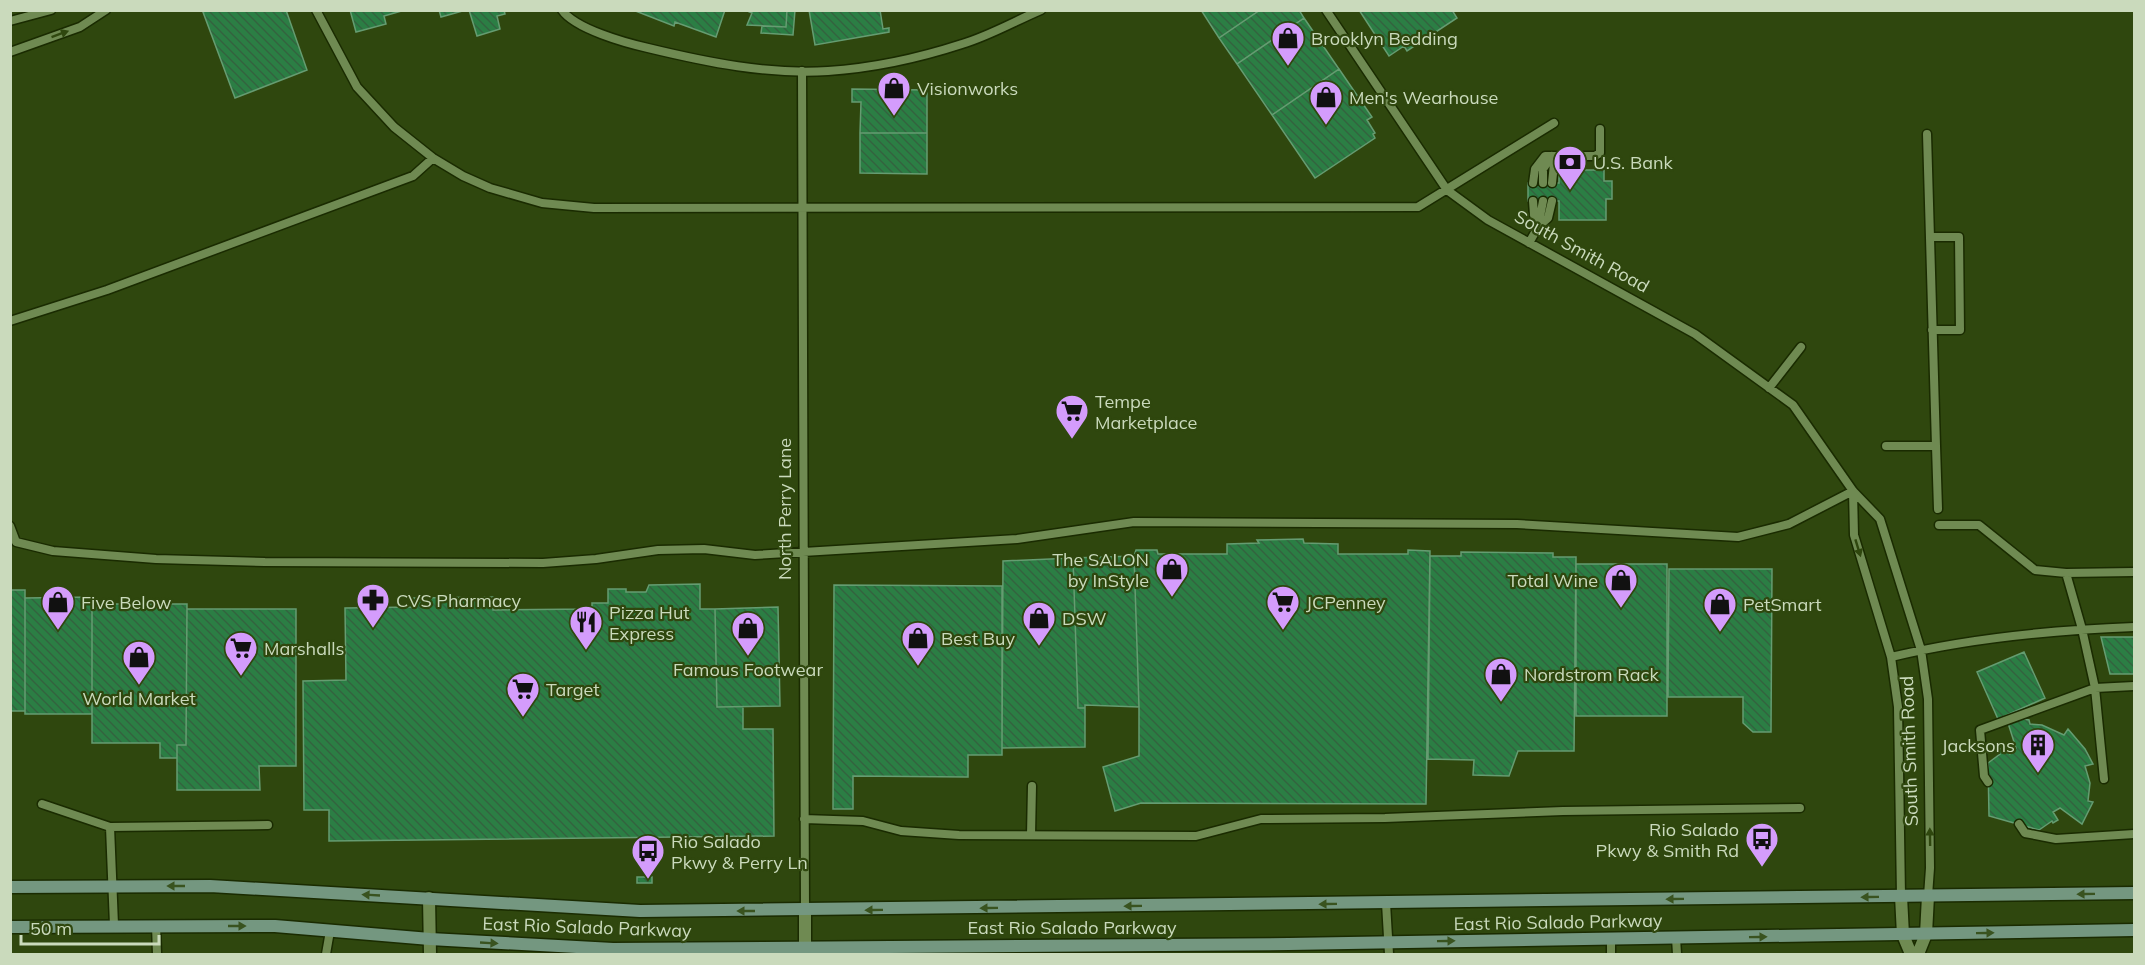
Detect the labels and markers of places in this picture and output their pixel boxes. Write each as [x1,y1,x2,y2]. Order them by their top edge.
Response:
shop icon: Brooklyn Bedding [1270,20,1306,67]
place label: Brooklyn Bedding [1311,27,1458,50]
shop icon: Visionworks [876,70,912,117]
place label: Visionworks [917,77,1018,100]
shop icon: Men's Wearhouse [1308,79,1344,126]
place label: Men's Wearhouse [1349,86,1498,109]
bank icon: U.S. Bank [1552,144,1588,191]
place label: U.S. Bank [1593,151,1673,174]
place label: Tempe Marketplace [1095,390,1197,434]
supermarket icon: Tempe Marketplace [1054,393,1090,440]
place label: The SALON by InStyle [1052,548,1149,592]
shop icon: The SALON by InStyle [1154,551,1190,598]
shop icon: Total Wine [1603,562,1639,609]
place label: Total Wine [1508,569,1598,592]
pharmacy icon: CVS Pharmacy [355,582,391,629]
shop icon: Five Below [40,584,76,631]
supermarket icon: JCPenney [1265,584,1301,631]
shop icon: PetSmart [1702,586,1738,633]
place label: CVS Pharmacy [396,589,521,612]
place label: Five Below [81,591,172,614]
place label: JCPenney [1306,591,1386,614]
place label: PetSmart [1743,593,1822,616]
shop icon: DSW [1021,600,1057,647]
place label: Pizza Hut Express [609,601,690,645]
restaurant icon: Pizza Hut Express [568,604,604,651]
place label: DSW [1062,607,1106,630]
shop icon: Famous Footwear [730,610,766,657]
shop icon: Best Buy [900,620,936,667]
place label: Best Buy [941,627,1015,650]
supermarket icon: Marshalls [223,630,259,677]
place label: Marshalls [264,637,345,660]
shop icon: World Market [121,639,157,686]
shop icon: Nordstrom Rack [1483,656,1519,703]
place label: Famous Footwear [673,658,823,681]
place label: Nordstrom Rack [1524,663,1659,686]
supermarket icon: Target [505,671,541,718]
place label: Target [546,678,600,701]
place label: World Market [82,687,196,710]
building icon: Jacksons [2020,727,2056,774]
place label: Jacksons [1942,734,2015,757]
place label: Rio Salado Pkwy & Smith Rd [1596,818,1739,862]
bus stop icon: Rio Salado Pkwy & Smith Rd [1744,821,1780,868]
place label: Rio Salado Pkwy & Perry Ln [671,830,808,874]
bus stop icon: Rio Salado Pkwy & Perry Ln [630,833,666,880]

